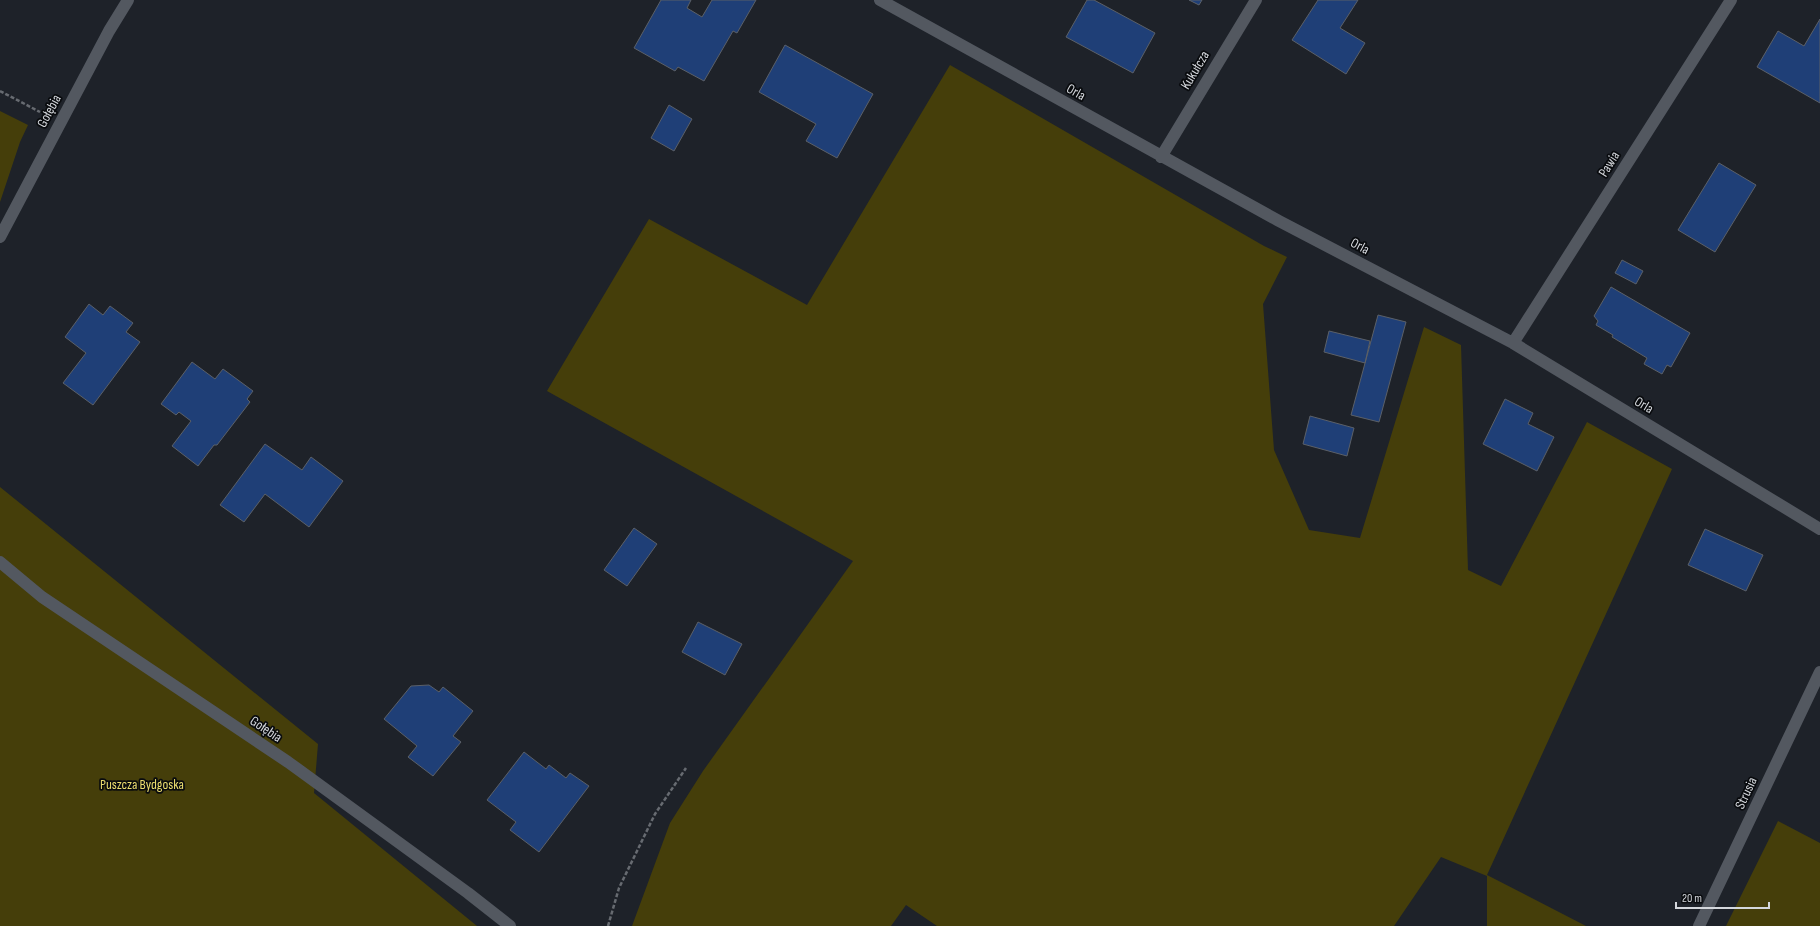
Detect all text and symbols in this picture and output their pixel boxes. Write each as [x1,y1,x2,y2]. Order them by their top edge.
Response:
street label: Kukułcza [1177,48,1213,92]
street label: Orla [1064,80,1088,104]
street label: Gołębia [33,92,65,130]
street label: Pawia [1595,148,1623,180]
street label: Orla [1348,234,1372,258]
street label: Orla [1632,393,1656,417]
street label: Gołębia [247,712,285,746]
street label: Strusia [1731,774,1761,812]
park label: Puszcza Bydgoska [100,776,184,793]
scale bar [1676,884,1769,910]
text: 20 m [1682,891,1702,906]

